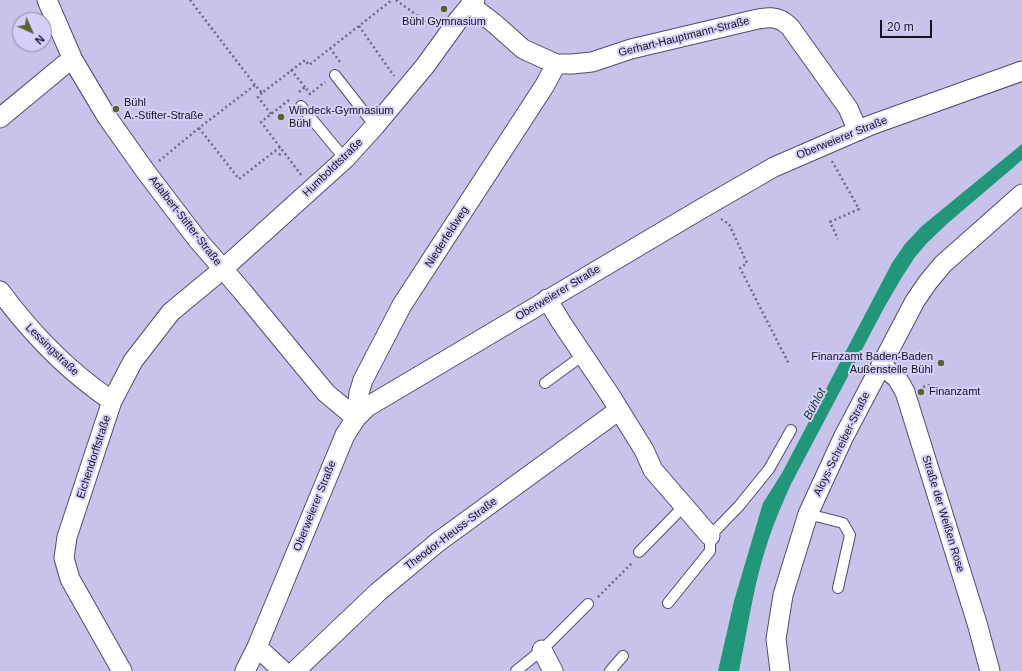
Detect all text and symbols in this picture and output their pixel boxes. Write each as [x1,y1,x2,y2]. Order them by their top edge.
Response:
marker: Bühl Gymnasium [439,4,449,14]
north arrow [12,12,52,52]
scale bar [882,12,934,38]
street label: Gerhart-Hauptmann-Straße [617,14,751,60]
place label: Bühl Gymnasium [402,15,486,29]
text: 20 m [887,20,914,34]
text: N [33,33,47,47]
place label: Bühl A.-Stifter-Straße [124,96,203,122]
marker: Bühl A.-Stifter-Straße [111,104,121,114]
place label: Windeck-Gymnasium Bühl [289,104,394,130]
marker: Windeck-Gymnasium Bühl [276,112,286,122]
street label: Oberweierer Straße [795,114,889,162]
street label: Humboldtstraße [300,136,366,200]
street label: Adalbert-Stifter-Straße [146,174,224,268]
street label: Niederfeldweg [422,204,472,270]
street label: Oberweierer Straße [513,262,603,324]
street label: Lessingstraße [23,321,81,379]
place label: Finanzamt Baden-Baden Außenstelle Bühl [811,350,933,376]
marker: Finanzamt Baden-Baden Außenstelle Bühl [936,358,946,368]
place label: Finanzamt [929,385,980,399]
water label: Bühlot [801,386,829,422]
marker: Finanzamt [916,387,926,397]
street label: Aloys-Schreiber-Straße [811,390,873,498]
street label: Eichendorffstraße [74,414,114,500]
street label: Straße der Weißen Rose [919,454,967,574]
street label: Oberweierer Straße [291,459,339,553]
street label: Theodor-Heuss-Straße [402,495,500,573]

